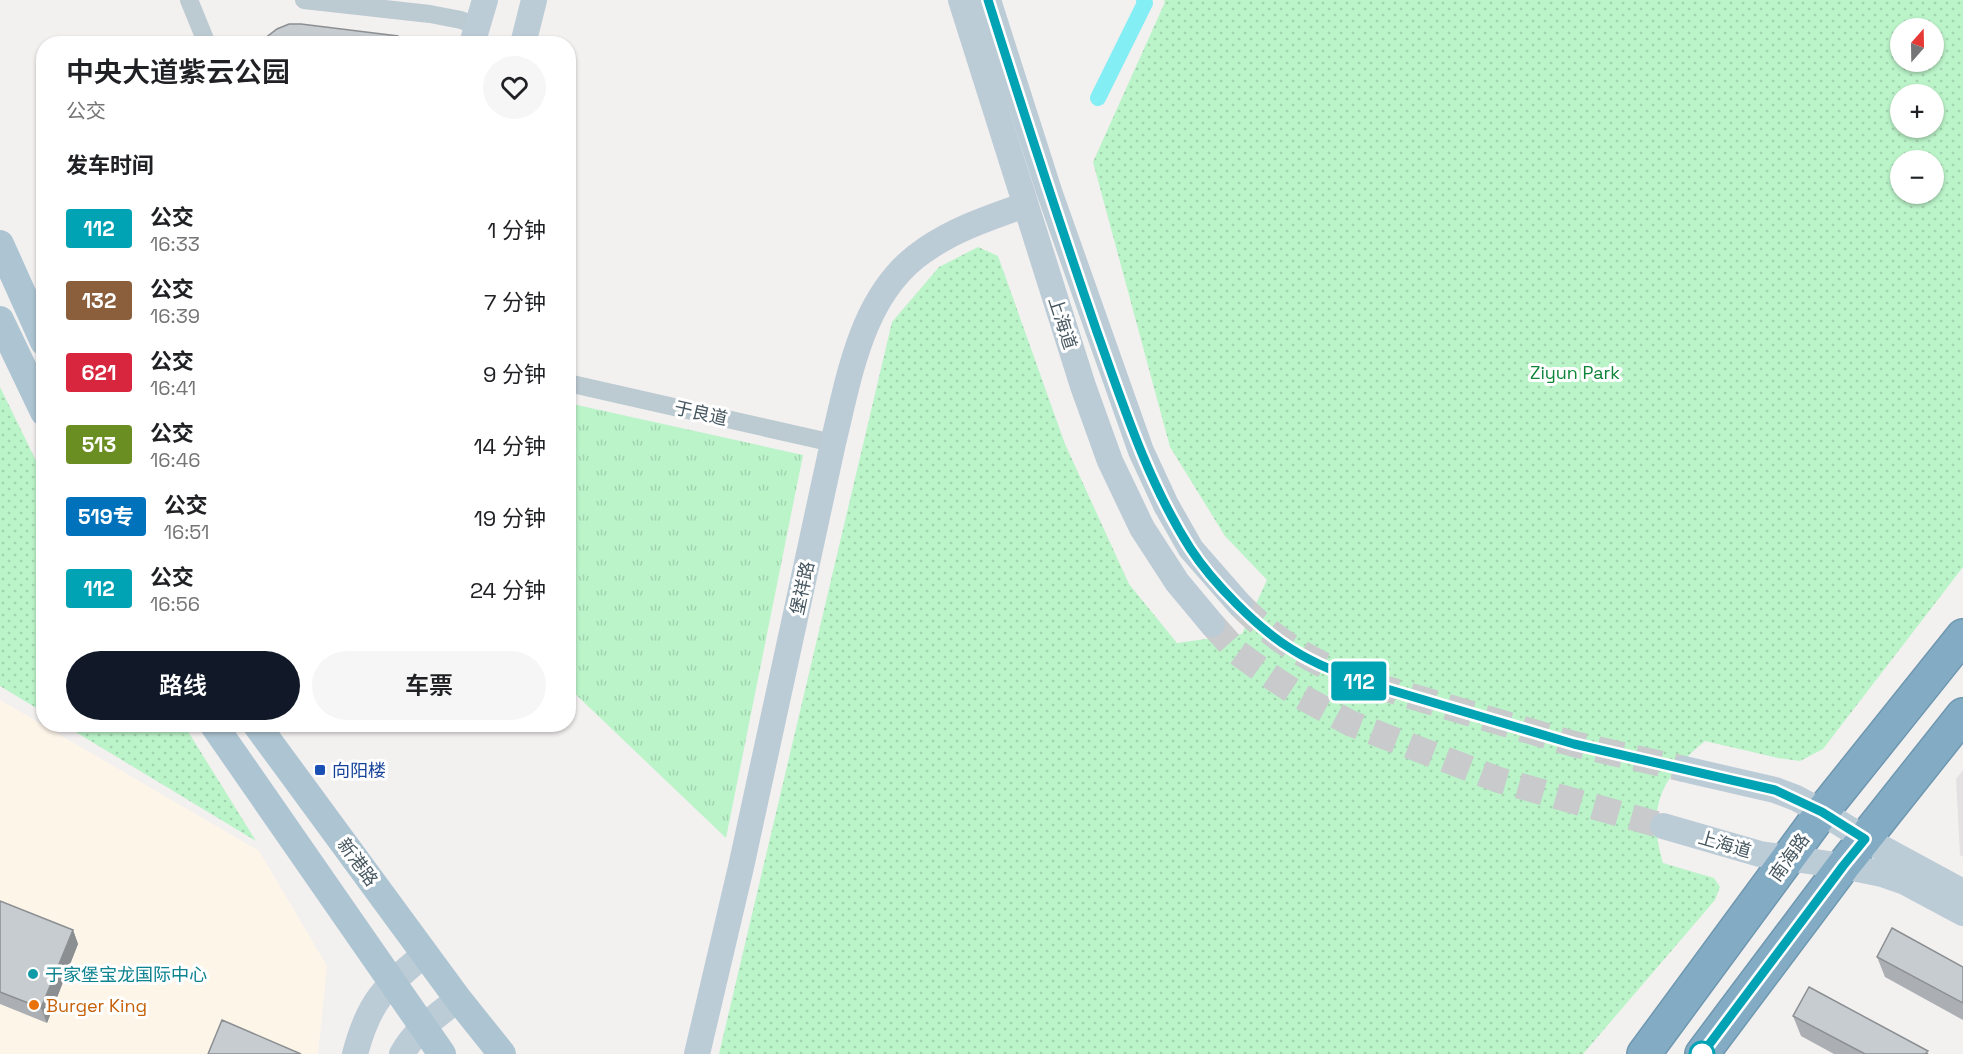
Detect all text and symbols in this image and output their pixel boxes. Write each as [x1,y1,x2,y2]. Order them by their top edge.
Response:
north arrow [1890,18,1944,72]
map controls [1890,18,1944,204]
text: 中央大道紫云公园 [66,54,290,90]
button: heart [483,56,546,119]
button: + [1890,84,1944,138]
text: 公交 [66,98,106,124]
button: − [1890,150,1944,204]
text: 发车时间 [66,151,154,179]
text: 公交 [150,203,194,231]
text: 112 [83,215,115,242]
text: 1 分钟 [487,216,546,244]
text: 16:33 [150,231,200,257]
text: 公交 [150,275,194,303]
text: 132 [82,287,116,314]
text: 7 分钟 [484,288,546,316]
street label: 上海道 [1044,294,1082,352]
text: 16:39 [150,303,200,329]
text: 公交 [150,347,194,375]
text: 621 [82,359,116,386]
text: 9 分钟 [483,360,546,388]
park label: Ziyun Park [1530,361,1620,384]
text: 16:41 [150,375,196,401]
street label: 于良道 [672,396,730,430]
text: 公交 [150,419,194,447]
text: 513 [82,431,116,458]
text: 14 分钟 [473,432,546,460]
text: 16:46 [150,447,200,473]
text: 公交 [164,491,208,519]
text: 519专 [78,503,134,530]
text: 19 分钟 [474,504,546,532]
text: 16:51 [164,519,209,545]
street label: 堡祥路 [785,559,819,617]
text: 公交 [150,563,194,591]
text: 112 [83,575,115,602]
text: 24 分钟 [470,576,546,604]
text: 16:56 [150,591,200,617]
button: 路线 [66,651,300,720]
button: 车票 [312,651,546,720]
line badge: 112 [1324,662,1394,700]
text: 112 [1343,668,1375,695]
place label: 向阳楼 [332,759,386,782]
marker: 向阳楼 [313,763,327,777]
street label: 上海道 [1696,826,1754,862]
street label: 南海路 [1764,828,1814,886]
street label: 新港路 [333,833,383,891]
place label: 于家堡宝龙国际中心 [45,963,207,986]
marker: 于家堡宝龙国际中心 [26,967,40,981]
place label: Burger King [46,994,147,1017]
marker: Burger King [27,998,41,1012]
unlabelled marker [1689,1041,1715,1054]

